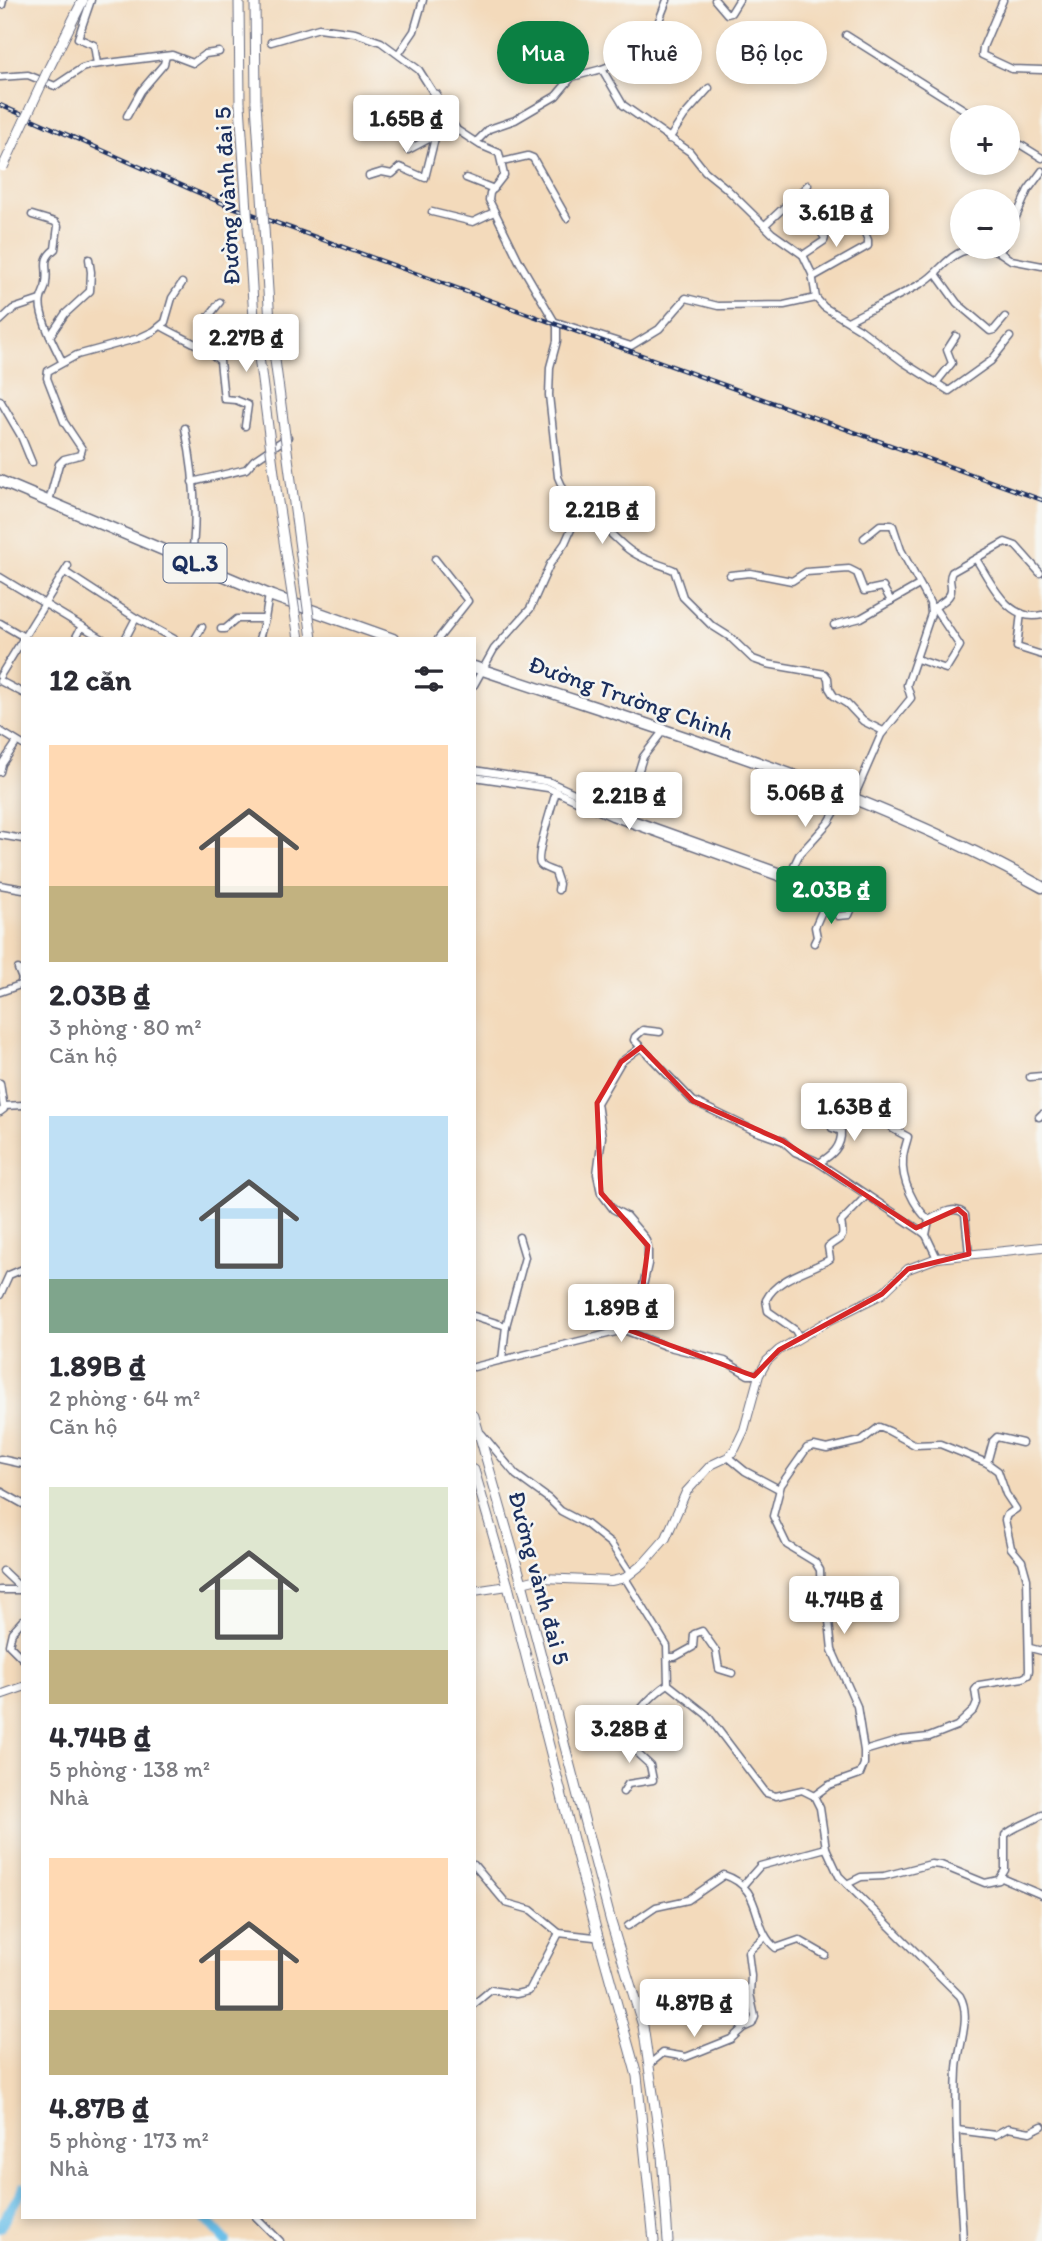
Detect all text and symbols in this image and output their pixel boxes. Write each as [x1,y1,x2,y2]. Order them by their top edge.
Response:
chip: Mua [497,21,589,84]
chip: Thuê [603,21,702,84]
chip: Bộ lọc [716,21,827,84]
pin: 1.65B ₫ [341,96,471,155]
text: 1.65B ₫ [369,104,443,132]
map controls [950,105,1020,259]
button: + [950,105,1020,175]
street label: Đường vành đai 5 [207,106,246,286]
button: − [950,189,1020,259]
pin: 3.61B ₫ [771,190,901,249]
text: 3.61B ₫ [799,198,873,226]
pin: 2.27B ₫ [181,314,311,374]
text: 2.27B ₫ [209,323,283,351]
pin: 2.21B ₫ [537,486,667,546]
text: 2.21B ₫ [565,495,639,523]
road number: QL.3 [164,544,227,582]
street label: Đường Trường Chinh [525,649,737,746]
icon: filters [410,660,448,698]
text: 12 căn [49,661,131,698]
pin: 5.06B ₫ [740,770,870,829]
pin: 2.21B ₫ [564,772,694,832]
text: 5.06B ₫ [766,778,844,806]
text: 2.21B ₫ [592,781,666,809]
icon: home [186,790,312,916]
pin: 2.03B ₫ [766,866,896,926]
text: 2.03B ₫ [792,875,870,903]
text: 2.03B ₫ [49,976,150,1013]
text: 3 phòng · 80 m² [49,1013,202,1041]
text: Căn hộ [49,1041,117,1069]
pin: 1.63B ₫ [789,1084,919,1143]
text: 1.63B ₫ [817,1092,891,1120]
icon: home [186,1161,312,1287]
pin: 1.89B ₫ [556,1284,686,1344]
text: 1.89B ₫ [584,1293,658,1321]
text: 1.89B ₫ [49,1347,146,1384]
text: 2 phòng · 64 m² [49,1384,200,1412]
text: Căn hộ [49,1412,117,1440]
street label: Đường vành đai 5 [502,1488,577,1668]
icon: home [186,1532,312,1658]
pin: 4.74B ₫ [779,1576,909,1636]
text: 4.74B ₫ [805,1585,883,1613]
pin: 3.28B ₫ [564,1706,694,1765]
text: 3.28B ₫ [591,1714,667,1742]
text: 4.74B ₫ [49,1718,150,1755]
text: 5 phòng · 138 m² [49,1755,210,1783]
text: Nhà [49,1783,89,1811]
icon: home [186,1903,312,2029]
pin: 4.87B ₫ [629,1980,759,2039]
text: 4.87B ₫ [656,1988,732,2016]
text: 4.87B ₫ [49,2089,149,2126]
text: 5 phòng · 173 m² [49,2126,209,2154]
text: Nhà [49,2154,89,2182]

